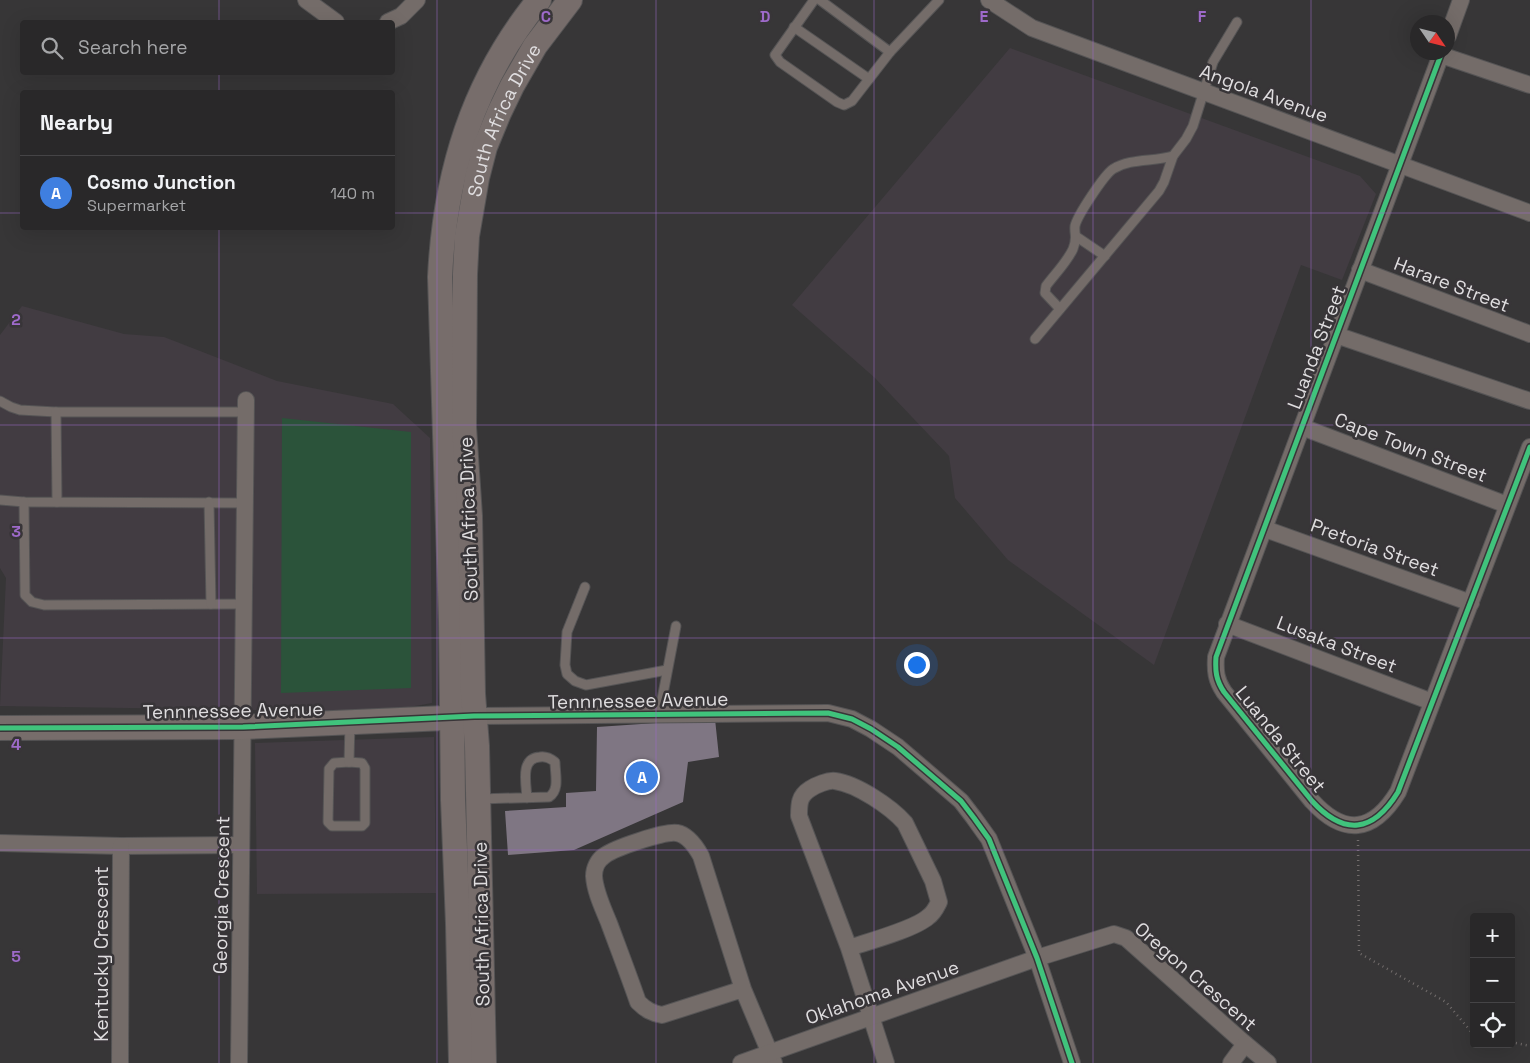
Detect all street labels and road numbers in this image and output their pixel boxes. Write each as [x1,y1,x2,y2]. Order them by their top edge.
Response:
street label: South Africa Drive [462,39,547,199]
street label: Angola Avenue [1196,59,1331,128]
street label: Harare Street [1390,251,1513,318]
street label: Luanda Street [1281,282,1352,413]
street label: Cape Town Street [1331,407,1491,488]
street label: South Africa Drive [453,436,484,602]
street label: Pretoria Street [1307,513,1443,582]
street label: Lusaka Street [1273,610,1400,679]
street label: Luanda Street [1230,681,1331,798]
street label: Tennnessee Avenue [547,686,729,715]
street label: Tennnessee Avenue [142,696,324,725]
street label: Georgia Crescent [208,816,235,974]
street label: South Africa Drive [468,842,495,1006]
street label: Kentucky Crescent [89,866,114,1042]
street label: Oregon Crescent [1129,916,1262,1036]
street label: Oklahoma Avenue [802,954,962,1030]

